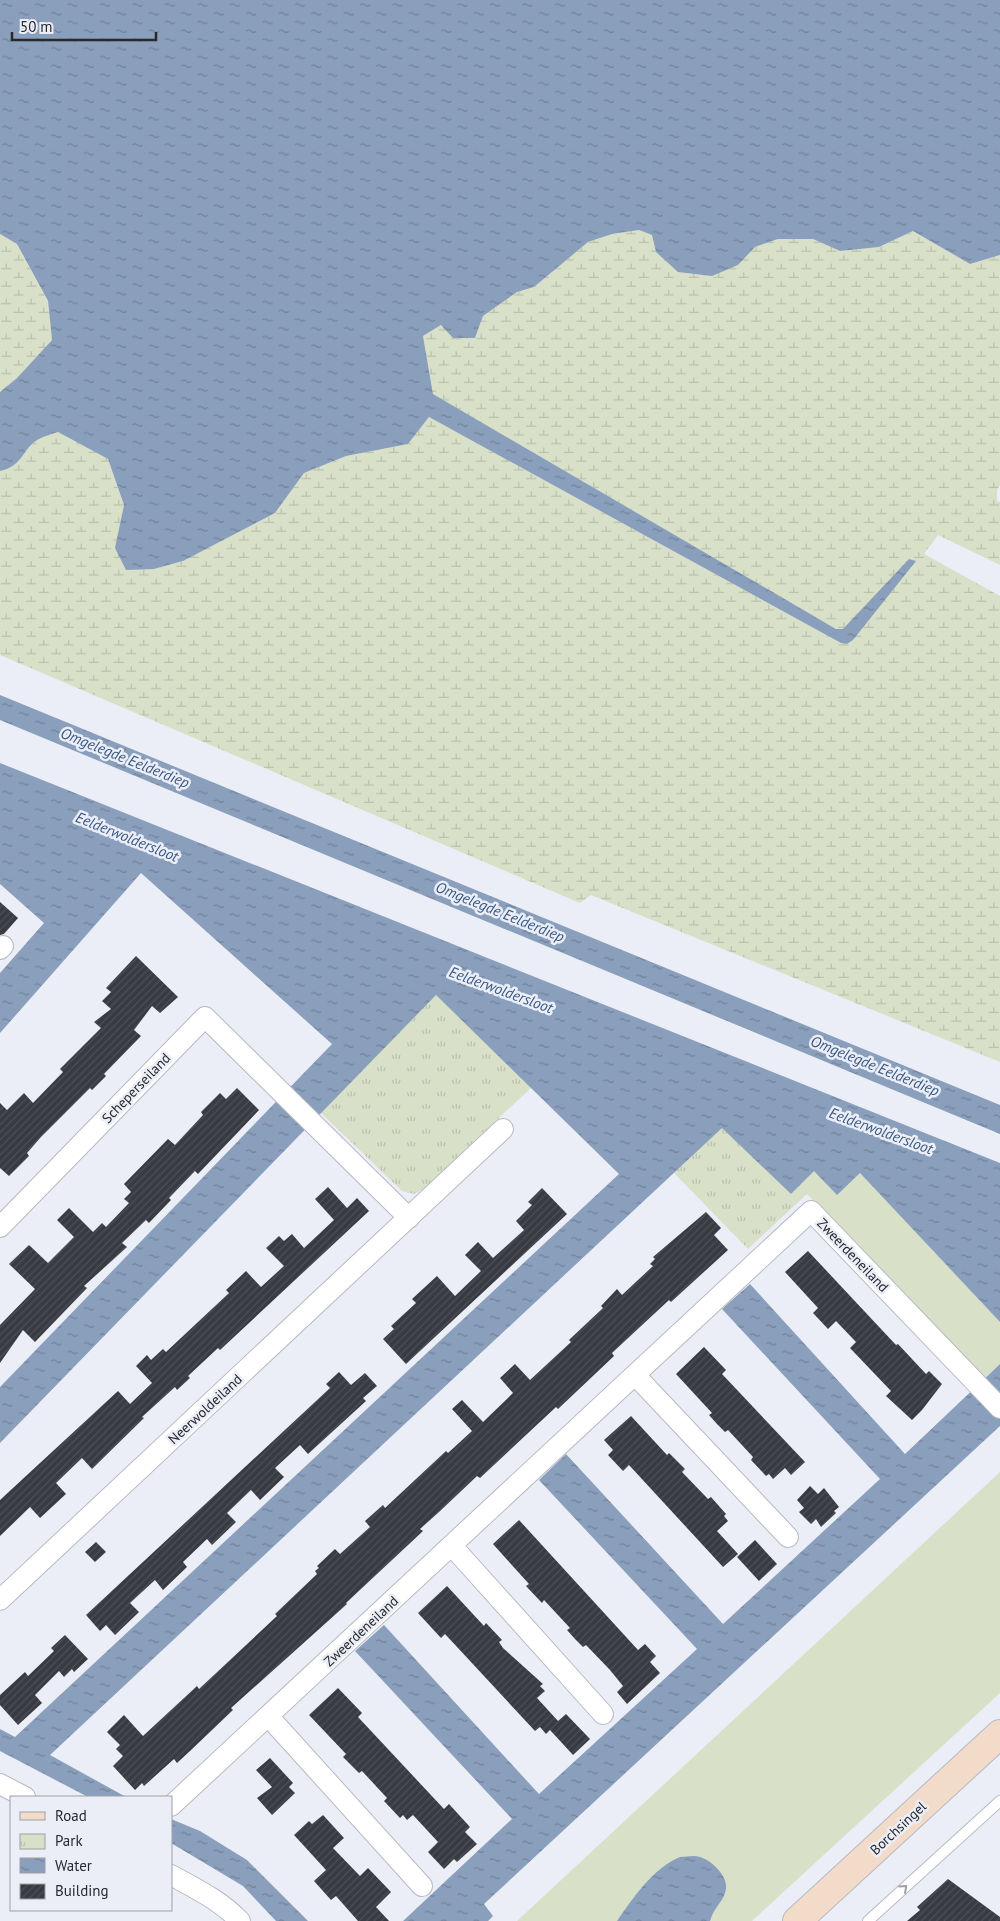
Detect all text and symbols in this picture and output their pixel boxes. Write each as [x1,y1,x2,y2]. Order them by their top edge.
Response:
scale bar [12,10,156,42]
text: 50 m [20,17,53,36]
water label: Omgelegde Eelderdiep [58,723,193,792]
water label: Eelderwoldersloot [73,807,183,866]
water label: Omgelegde Eelderdiep [433,877,568,946]
water label: Eelderwoldersloot [447,962,557,1018]
water label: Omgelegde Eelderdiep [808,1031,943,1100]
street label: Scheperseiland [98,1049,174,1127]
water label: Eelderwoldersloot [827,1103,937,1159]
street label: Zweerdeneiland [813,1214,893,1296]
street label: Neerwoldeiland [164,1370,246,1448]
street label: Zweerdeneiland [320,1592,402,1670]
legend [10,1796,172,1911]
street label: Borchsingel [866,1797,930,1859]
text: Road [55,1806,87,1825]
text: Park [55,1831,83,1850]
text: Water [55,1856,92,1875]
text: Building [55,1881,109,1900]
one-way arrow [899,1885,908,1894]

